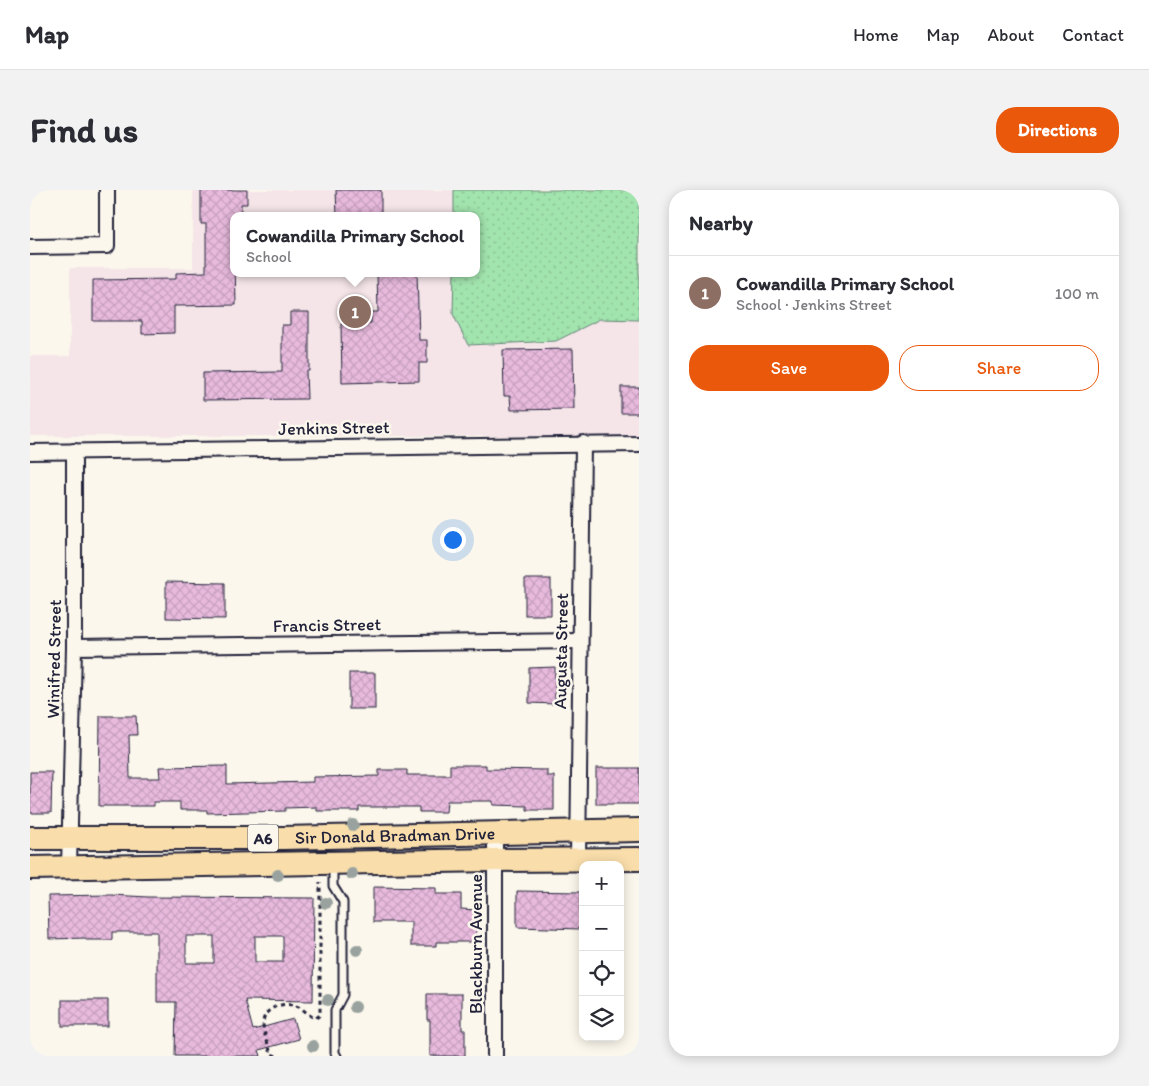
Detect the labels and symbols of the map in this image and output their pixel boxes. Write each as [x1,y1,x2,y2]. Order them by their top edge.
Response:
pin: 1 [339,293,371,331]
street label: Jenkins Street [278,416,390,440]
your location [440,527,466,553]
street label: Augusta Street [549,593,573,709]
street label: Winifred Street [42,599,66,719]
street label: Francis Street [273,613,382,637]
street label: Sir Donald Bradman Drive [295,822,495,849]
road number: A6 [248,824,278,851]
street label: Blackburn Avenue [465,874,487,1014]

